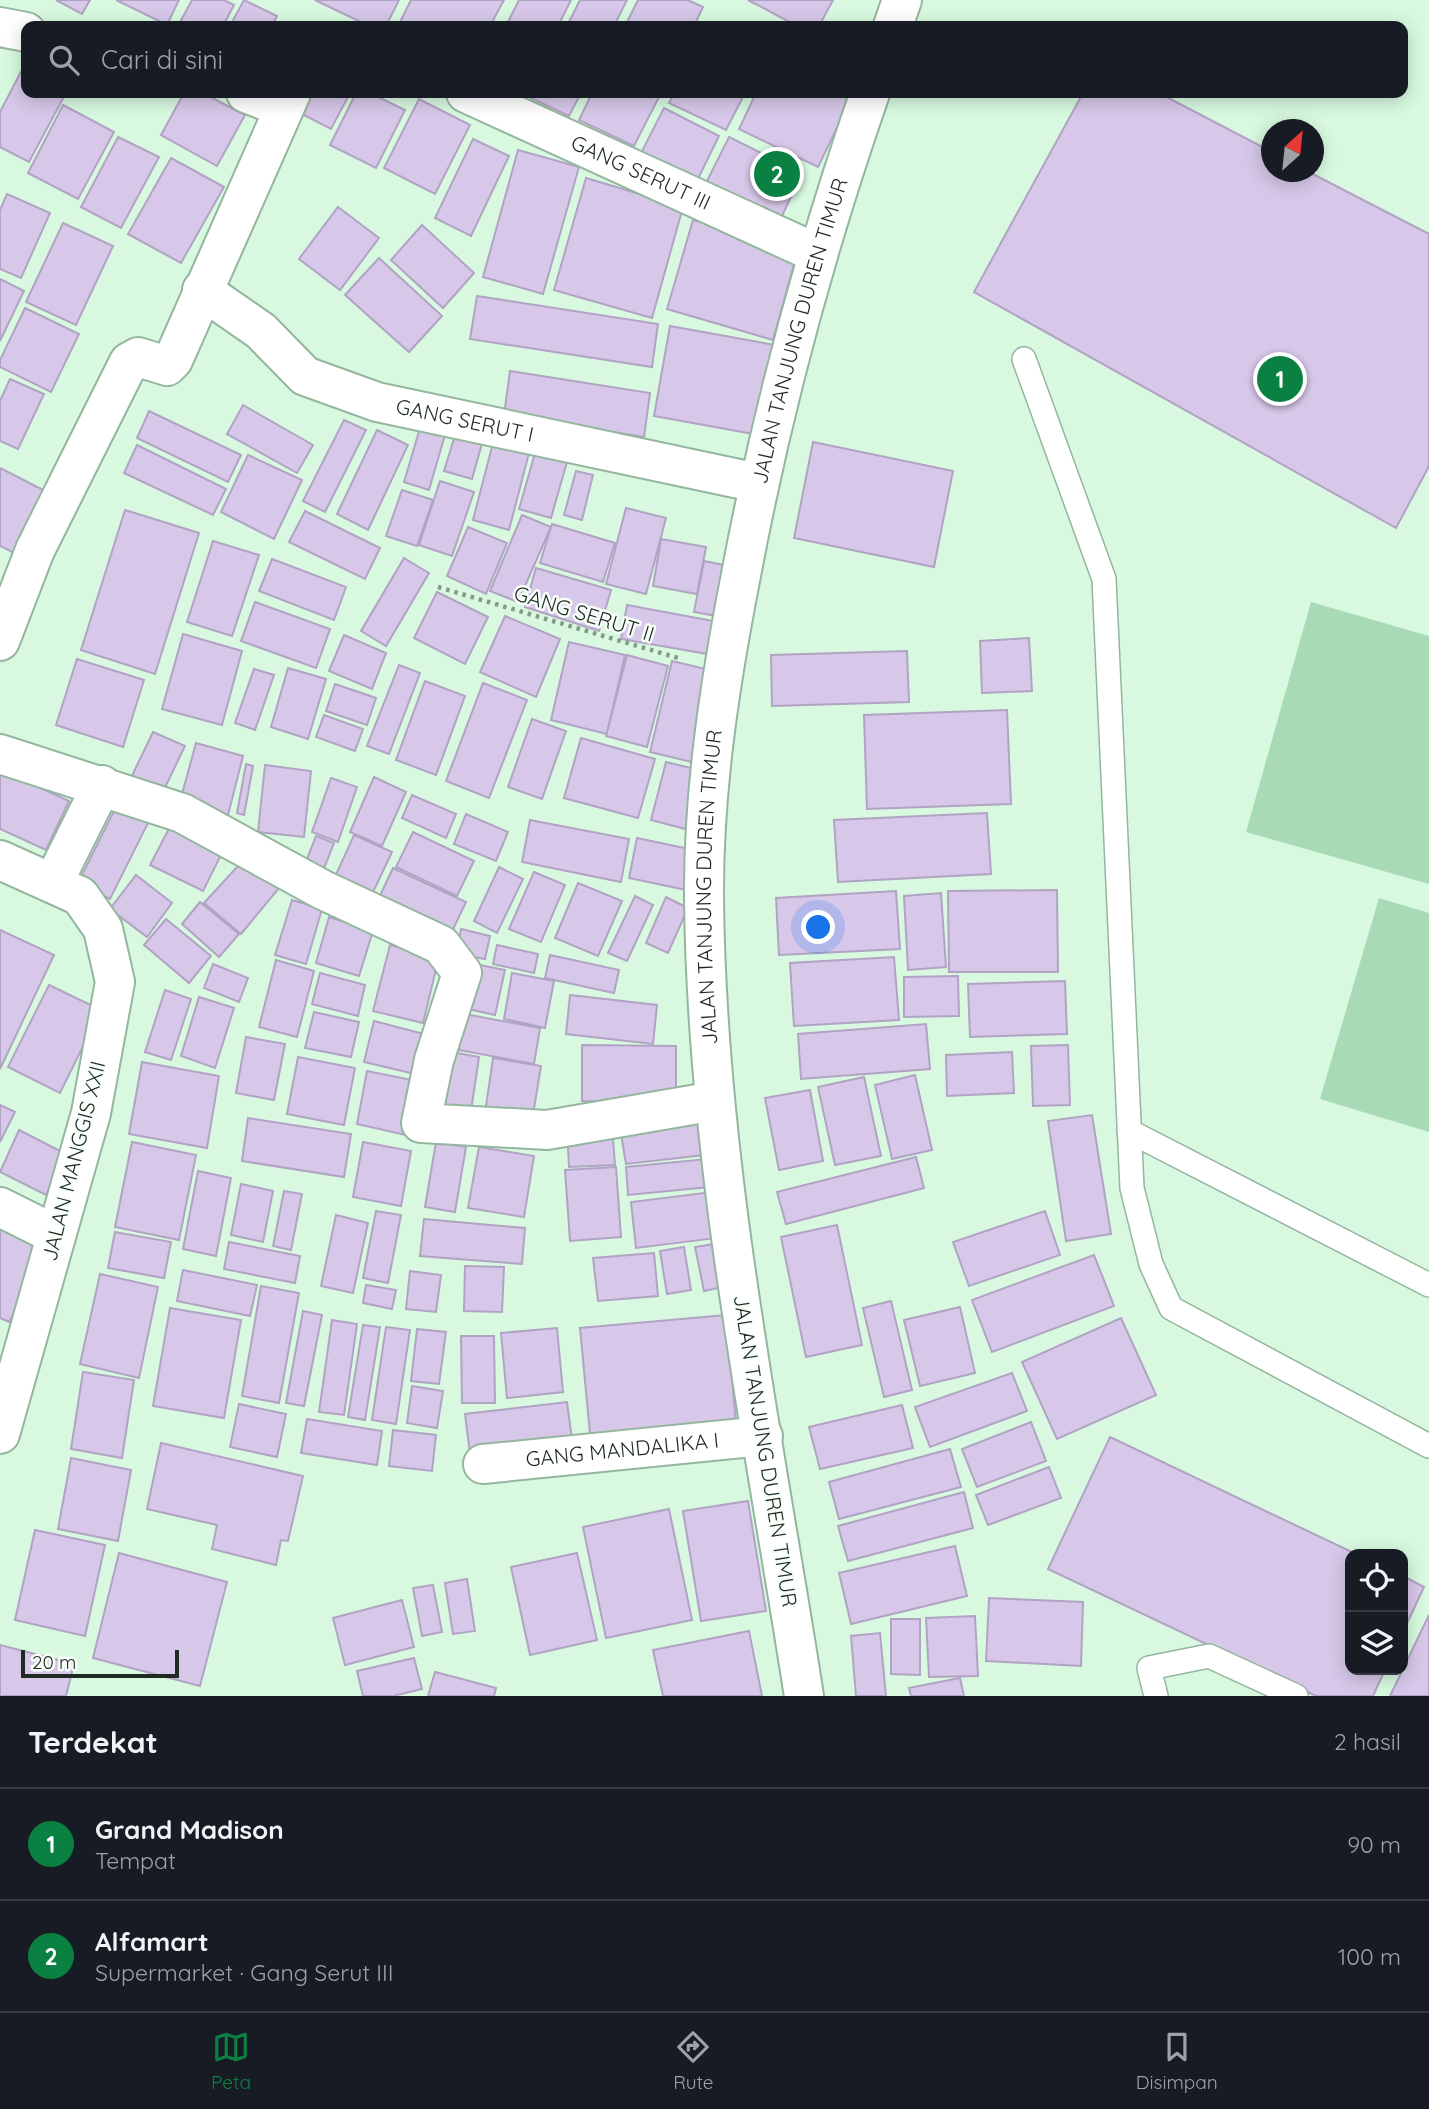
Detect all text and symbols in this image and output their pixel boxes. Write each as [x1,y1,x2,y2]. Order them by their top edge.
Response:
search box [21,21,1408,98]
icon: search [45,41,83,79]
text: Cari di sini [101,43,223,76]
north arrow [1261,119,1324,182]
street label: GANG SERUT III [567,129,715,215]
pin: 2 [754,148,800,200]
street label: JALAN TANJUNG DUREN TIMUR [746,174,853,486]
pin: 1 [1257,353,1303,405]
street label: GANG SERUT I [394,392,536,447]
street label: GANG SERUT II [511,579,658,647]
street label: JALAN TANJUNG DUREN TIMUR [690,728,727,1046]
your location [801,910,835,944]
street label: JALAN MANGGIS XXII [36,1058,110,1263]
street label: JALAN TANJUNG DUREN TIMUR [728,1293,804,1609]
street label: GANG MANDALIKA I [524,1426,720,1472]
map controls [1345,1549,1408,1675]
button: locate [1345,1549,1408,1612]
button: layers [1345,1612,1408,1675]
scale bar [21,1647,178,1679]
text: 20 m [32,1650,76,1674]
text: Terdekat [28,1723,158,1761]
text: 2 hasil [1334,1727,1401,1756]
text: Grand Madison [95,1813,284,1846]
text: 1 [47,1830,55,1859]
text: 90 m [1347,1830,1401,1859]
text: Tempat [95,1846,176,1875]
text: Alfamart [95,1925,209,1958]
text: 2 [44,1942,58,1971]
text: 100 m [1338,1942,1401,1971]
text: Supermarket · Gang Serut III [95,1958,394,1987]
tab: Peta [211,2028,251,2094]
tab: Rute [673,2028,714,2094]
tab: Disimpan [1136,2028,1218,2094]

